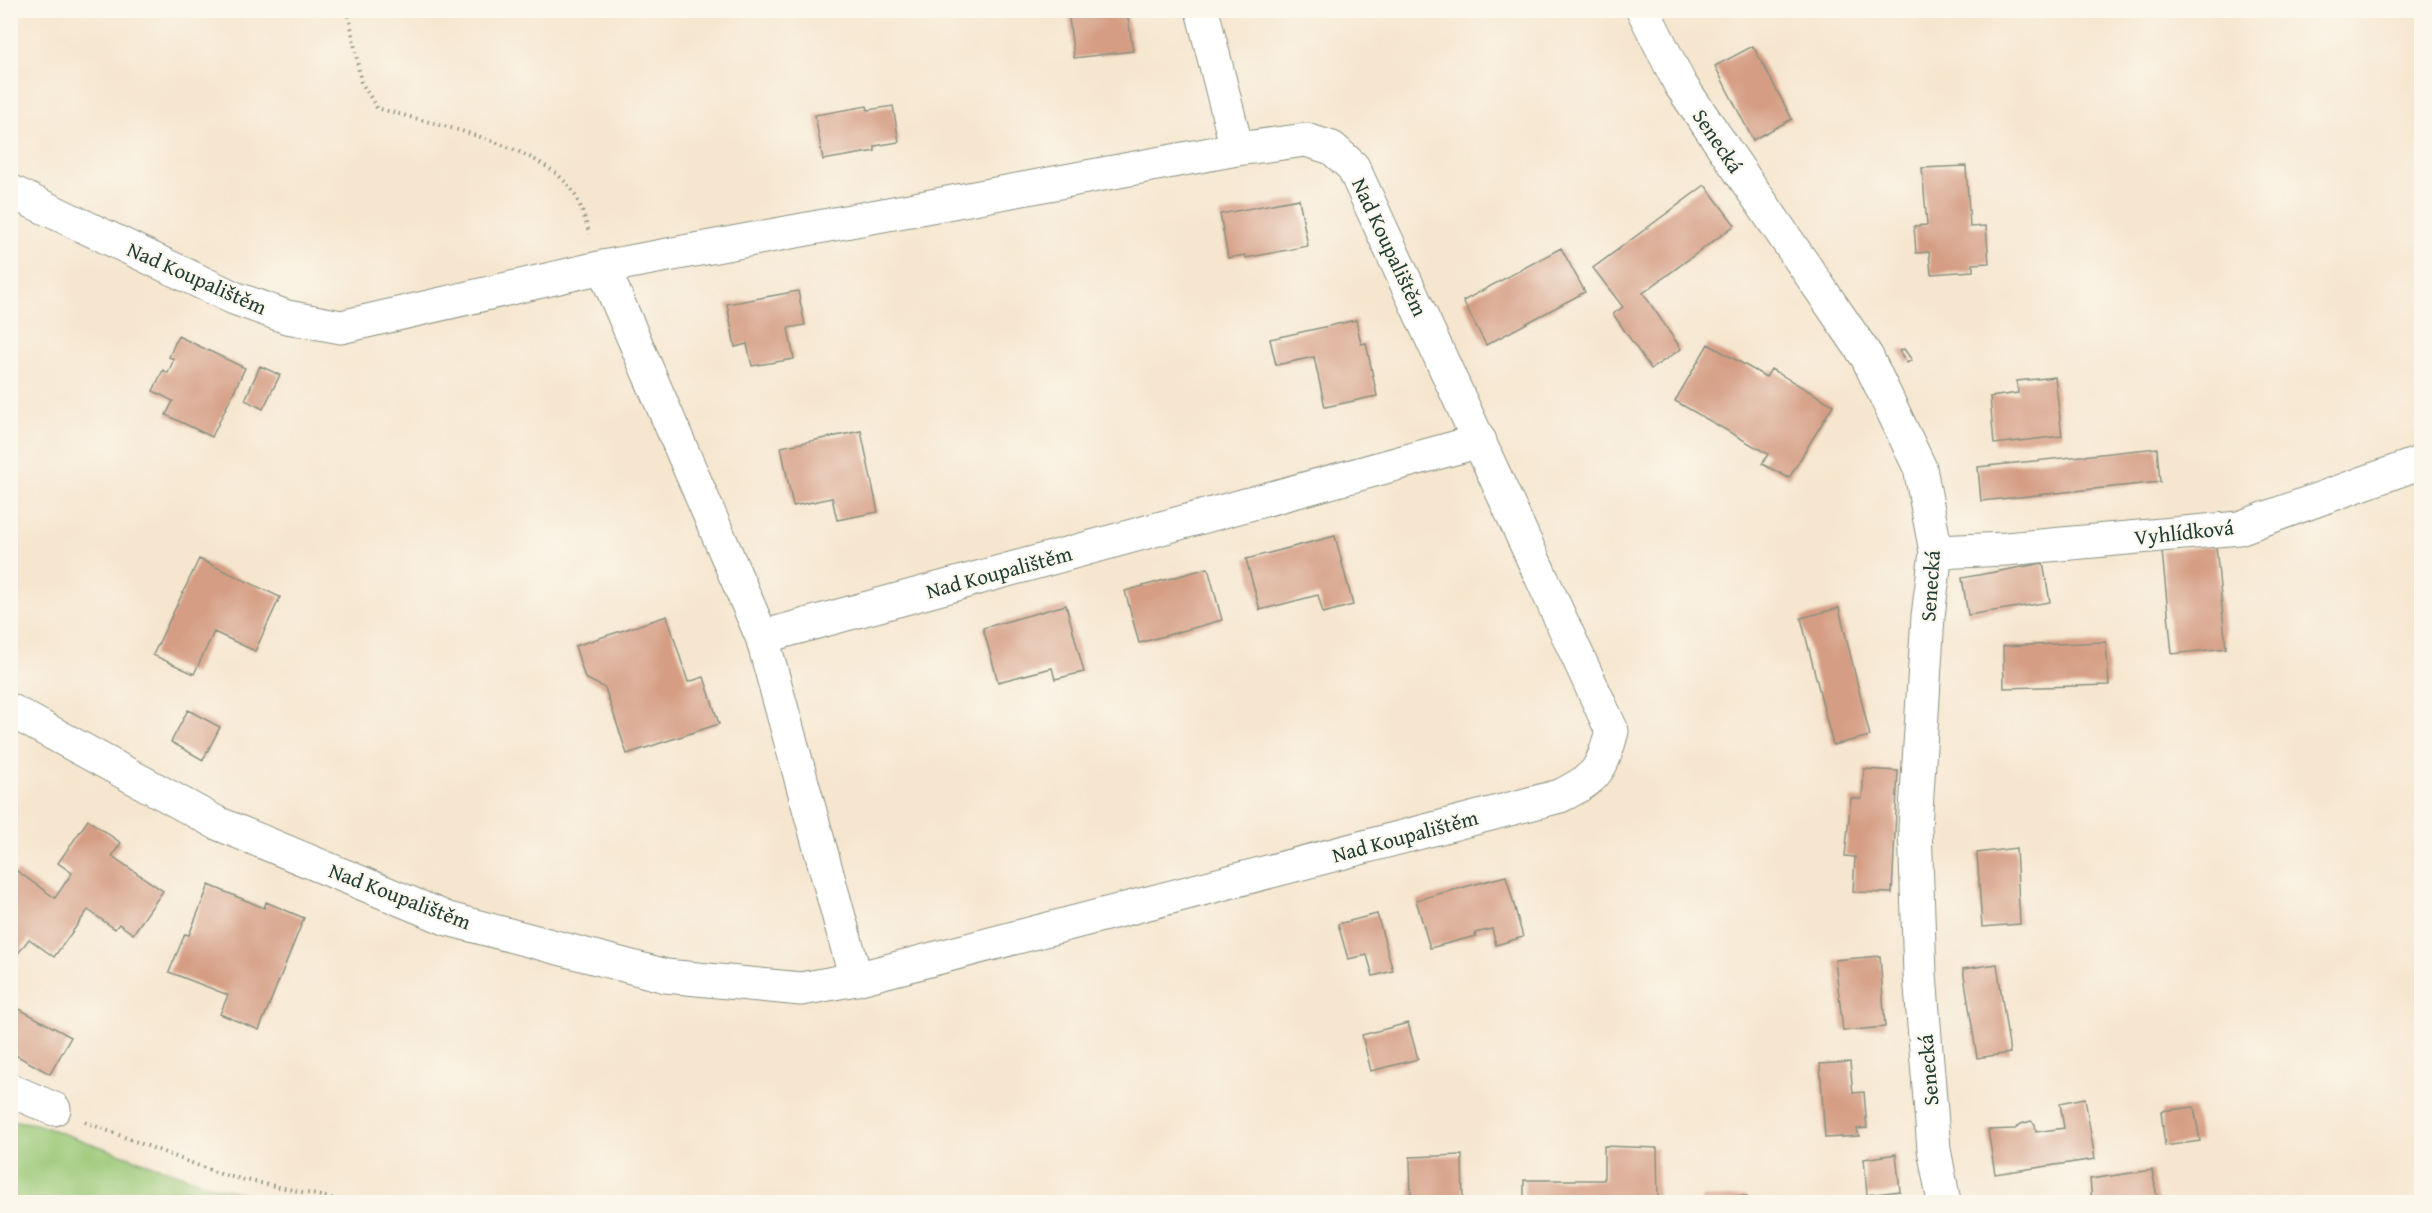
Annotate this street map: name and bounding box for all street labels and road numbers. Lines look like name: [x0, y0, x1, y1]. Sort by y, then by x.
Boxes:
street label: Senecká: [1685, 103, 1751, 179]
street label: Nad Koupalištěm: [1344, 173, 1436, 321]
street label: Nad Koupalištěm: [122, 233, 272, 323]
street label: Vyhlídková: [2133, 511, 2235, 553]
street label: Nad Koupalištěm: [923, 538, 1075, 606]
street label: Senecká: [1912, 549, 1948, 623]
street label: Nad Koupalištěm: [1329, 802, 1481, 870]
street label: Nad Koupalištěm: [325, 855, 475, 937]
street label: Senecká: [1909, 1033, 1947, 1107]

